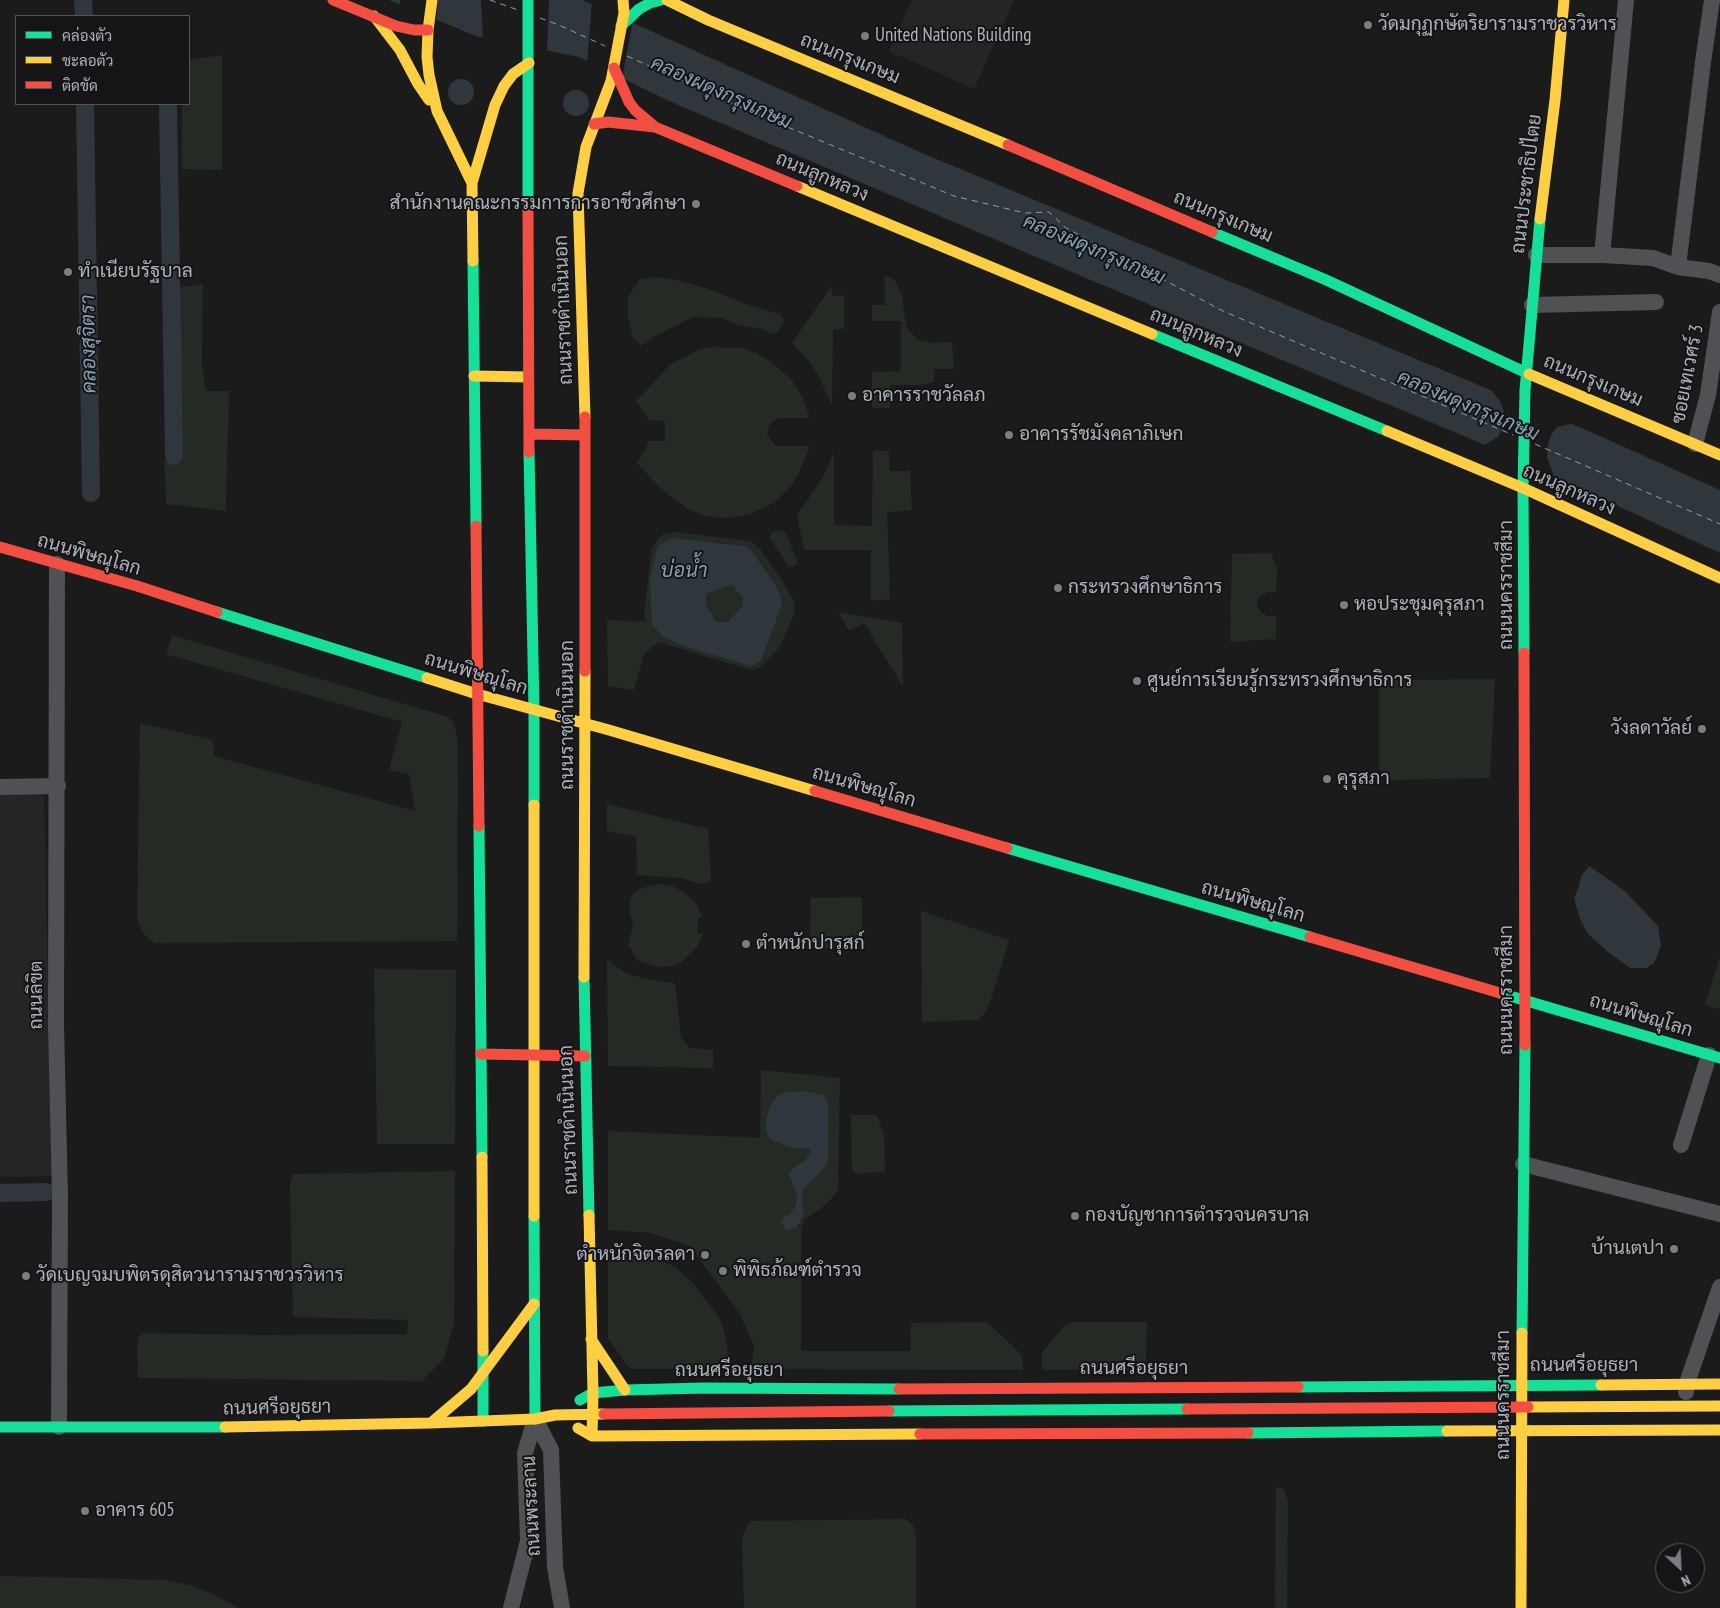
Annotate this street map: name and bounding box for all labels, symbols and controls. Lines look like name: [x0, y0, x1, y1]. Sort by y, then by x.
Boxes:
place label: วัดมกุฏกษัตริยารามราชวรวิหาร: [1378, 14, 1617, 36]
legend: [15, 15, 190, 105]
marker: วัดมกุฏกษัตริยารามราชวรวิหาร: [1362, 19, 1374, 31]
place label: United Nations Building: [875, 25, 1031, 47]
text: คล่องตัว: [62, 26, 112, 45]
street label: ถนนกรุงเกษม: [797, 29, 903, 89]
marker: United Nations Building: [859, 30, 871, 42]
text: ชะลอตัว: [62, 51, 113, 70]
water label: คลองผดุงกรุงเกษม: [647, 51, 795, 135]
text: ติดขัด: [62, 76, 98, 95]
street label: ถนนประชาธิปไตย: [1507, 113, 1547, 255]
street label: ถนนลูกหลวง: [772, 147, 872, 207]
street label: ถนนกรุงเกษม: [1170, 186, 1276, 248]
place label: สำนักงานคณะกรรมการการอาชีวศึกษา: [390, 193, 686, 215]
marker: สำนักงานคณะกรรมการการอาชีวศึกษา: [690, 198, 702, 210]
water label: คลองผดุงกรุงเกษม: [1020, 209, 1168, 291]
street label: ถนนราชดำเนินนอก: [550, 235, 578, 385]
place label: ทำเนียบรัฐบาล: [78, 261, 193, 283]
marker: ทำเนียบรัฐบาล: [62, 266, 74, 278]
water label: คลองสุจิตรา: [76, 294, 102, 394]
street label: ถนนลูกหลวง: [1146, 303, 1246, 363]
street label: ซอยเทเวศร์ 3: [1667, 322, 1709, 426]
street label: ถนนกรุงเกษม: [1540, 350, 1646, 412]
water label: คลองผดุงกรุงเกษม: [1394, 365, 1542, 447]
place label: อาคารราชวัลลภ: [862, 385, 986, 407]
marker: อาคารราชวัลลภ: [846, 390, 858, 402]
place label: อาคารรัชมังคลาภิเษก: [1019, 424, 1183, 446]
marker: อาคารรัชมังคลาภิเษก: [1003, 429, 1015, 441]
street label: ถนนลูกหลวง: [1519, 460, 1619, 520]
street label: ถนนนครราชสีมา: [1496, 520, 1518, 650]
street label: ถนนพิษณุโลก: [35, 529, 143, 581]
water label: บ่อน้ำ: [660, 559, 708, 583]
place label: กระทรวงศึกษาธิการ: [1068, 577, 1222, 599]
marker: กระทรวงศึกษาธิการ: [1052, 582, 1064, 594]
place label: หอประชุมคุรุสภา: [1354, 594, 1485, 616]
marker: หอประชุมคุรุสภา: [1338, 599, 1350, 611]
street label: ถนนราชดำเนินนอก: [557, 640, 579, 790]
street label: ถนนพิษณุโลก: [422, 647, 530, 701]
place label: ศูนย์การเรียนรู้กระทรวงศึกษาธิการ: [1147, 670, 1412, 692]
marker: ศูนย์การเรียนรู้กระทรวงศึกษาธิการ: [1131, 675, 1143, 687]
place label: วังลดาวัลย์: [1611, 718, 1692, 740]
marker: วังลดาวัลย์: [1696, 723, 1708, 735]
street label: ถนนพิษณุโลก: [810, 761, 918, 813]
place label: คุรุสภา: [1337, 768, 1390, 790]
marker: คุรุสภา: [1321, 773, 1333, 785]
street label: ถนนพิษณุโลก: [1199, 876, 1307, 928]
street label: ถนนนครราชสีมา: [1496, 925, 1518, 1055]
place label: ตำหนักปารุสก์: [756, 933, 865, 955]
marker: ตำหนักปารุสก์: [740, 938, 752, 950]
street label: ถนนลิขิต: [26, 960, 48, 1030]
street label: ถนนพิษณุโลก: [1587, 989, 1695, 1043]
street label: ถนนราชดำเนินนอก: [555, 1045, 583, 1195]
place label: กองบัญชาการตำรวจนครบาล: [1085, 1205, 1309, 1227]
marker: กองบัญชาการตำรวจนครบาล: [1069, 1210, 1081, 1222]
place label: บ้านเตปา: [1591, 1238, 1664, 1260]
marker: บ้านเตปา: [1668, 1243, 1680, 1255]
place label: ตำหนักจิตรลดา: [576, 1244, 695, 1266]
marker: ตำหนักจิตรลดา: [699, 1249, 711, 1261]
place label: พิพิธภ้ณฑ์ตำรวจ: [733, 1260, 862, 1282]
place label: วัดเบญจมบพิตรดุสิตวนารามราชวรวิหาร: [36, 1265, 344, 1287]
marker: พิพิธภ้ณฑ์ตำรวจ: [717, 1265, 729, 1277]
marker: วัดเบญจมบพิตรดุสิตวนารามราชวรวิหาร: [20, 1270, 32, 1282]
street label: ถนนนครราชสีมา: [1493, 1330, 1515, 1460]
street label: ถนนศรีอยุธยา: [1530, 1355, 1638, 1377]
street label: ถนนศรีอยุธยา: [1080, 1358, 1188, 1380]
street label: ถนนศรีอยุธยา: [675, 1360, 783, 1382]
street label: ถนนศรีอยุธยา: [223, 1396, 331, 1420]
street label: ถนนพระลาน: [518, 1455, 546, 1557]
place label: อาคาร 605: [95, 1500, 175, 1522]
marker: อาคาร 605: [79, 1505, 91, 1517]
north arrow: [1655, 1543, 1705, 1593]
text: N: [1679, 1571, 1693, 1590]

